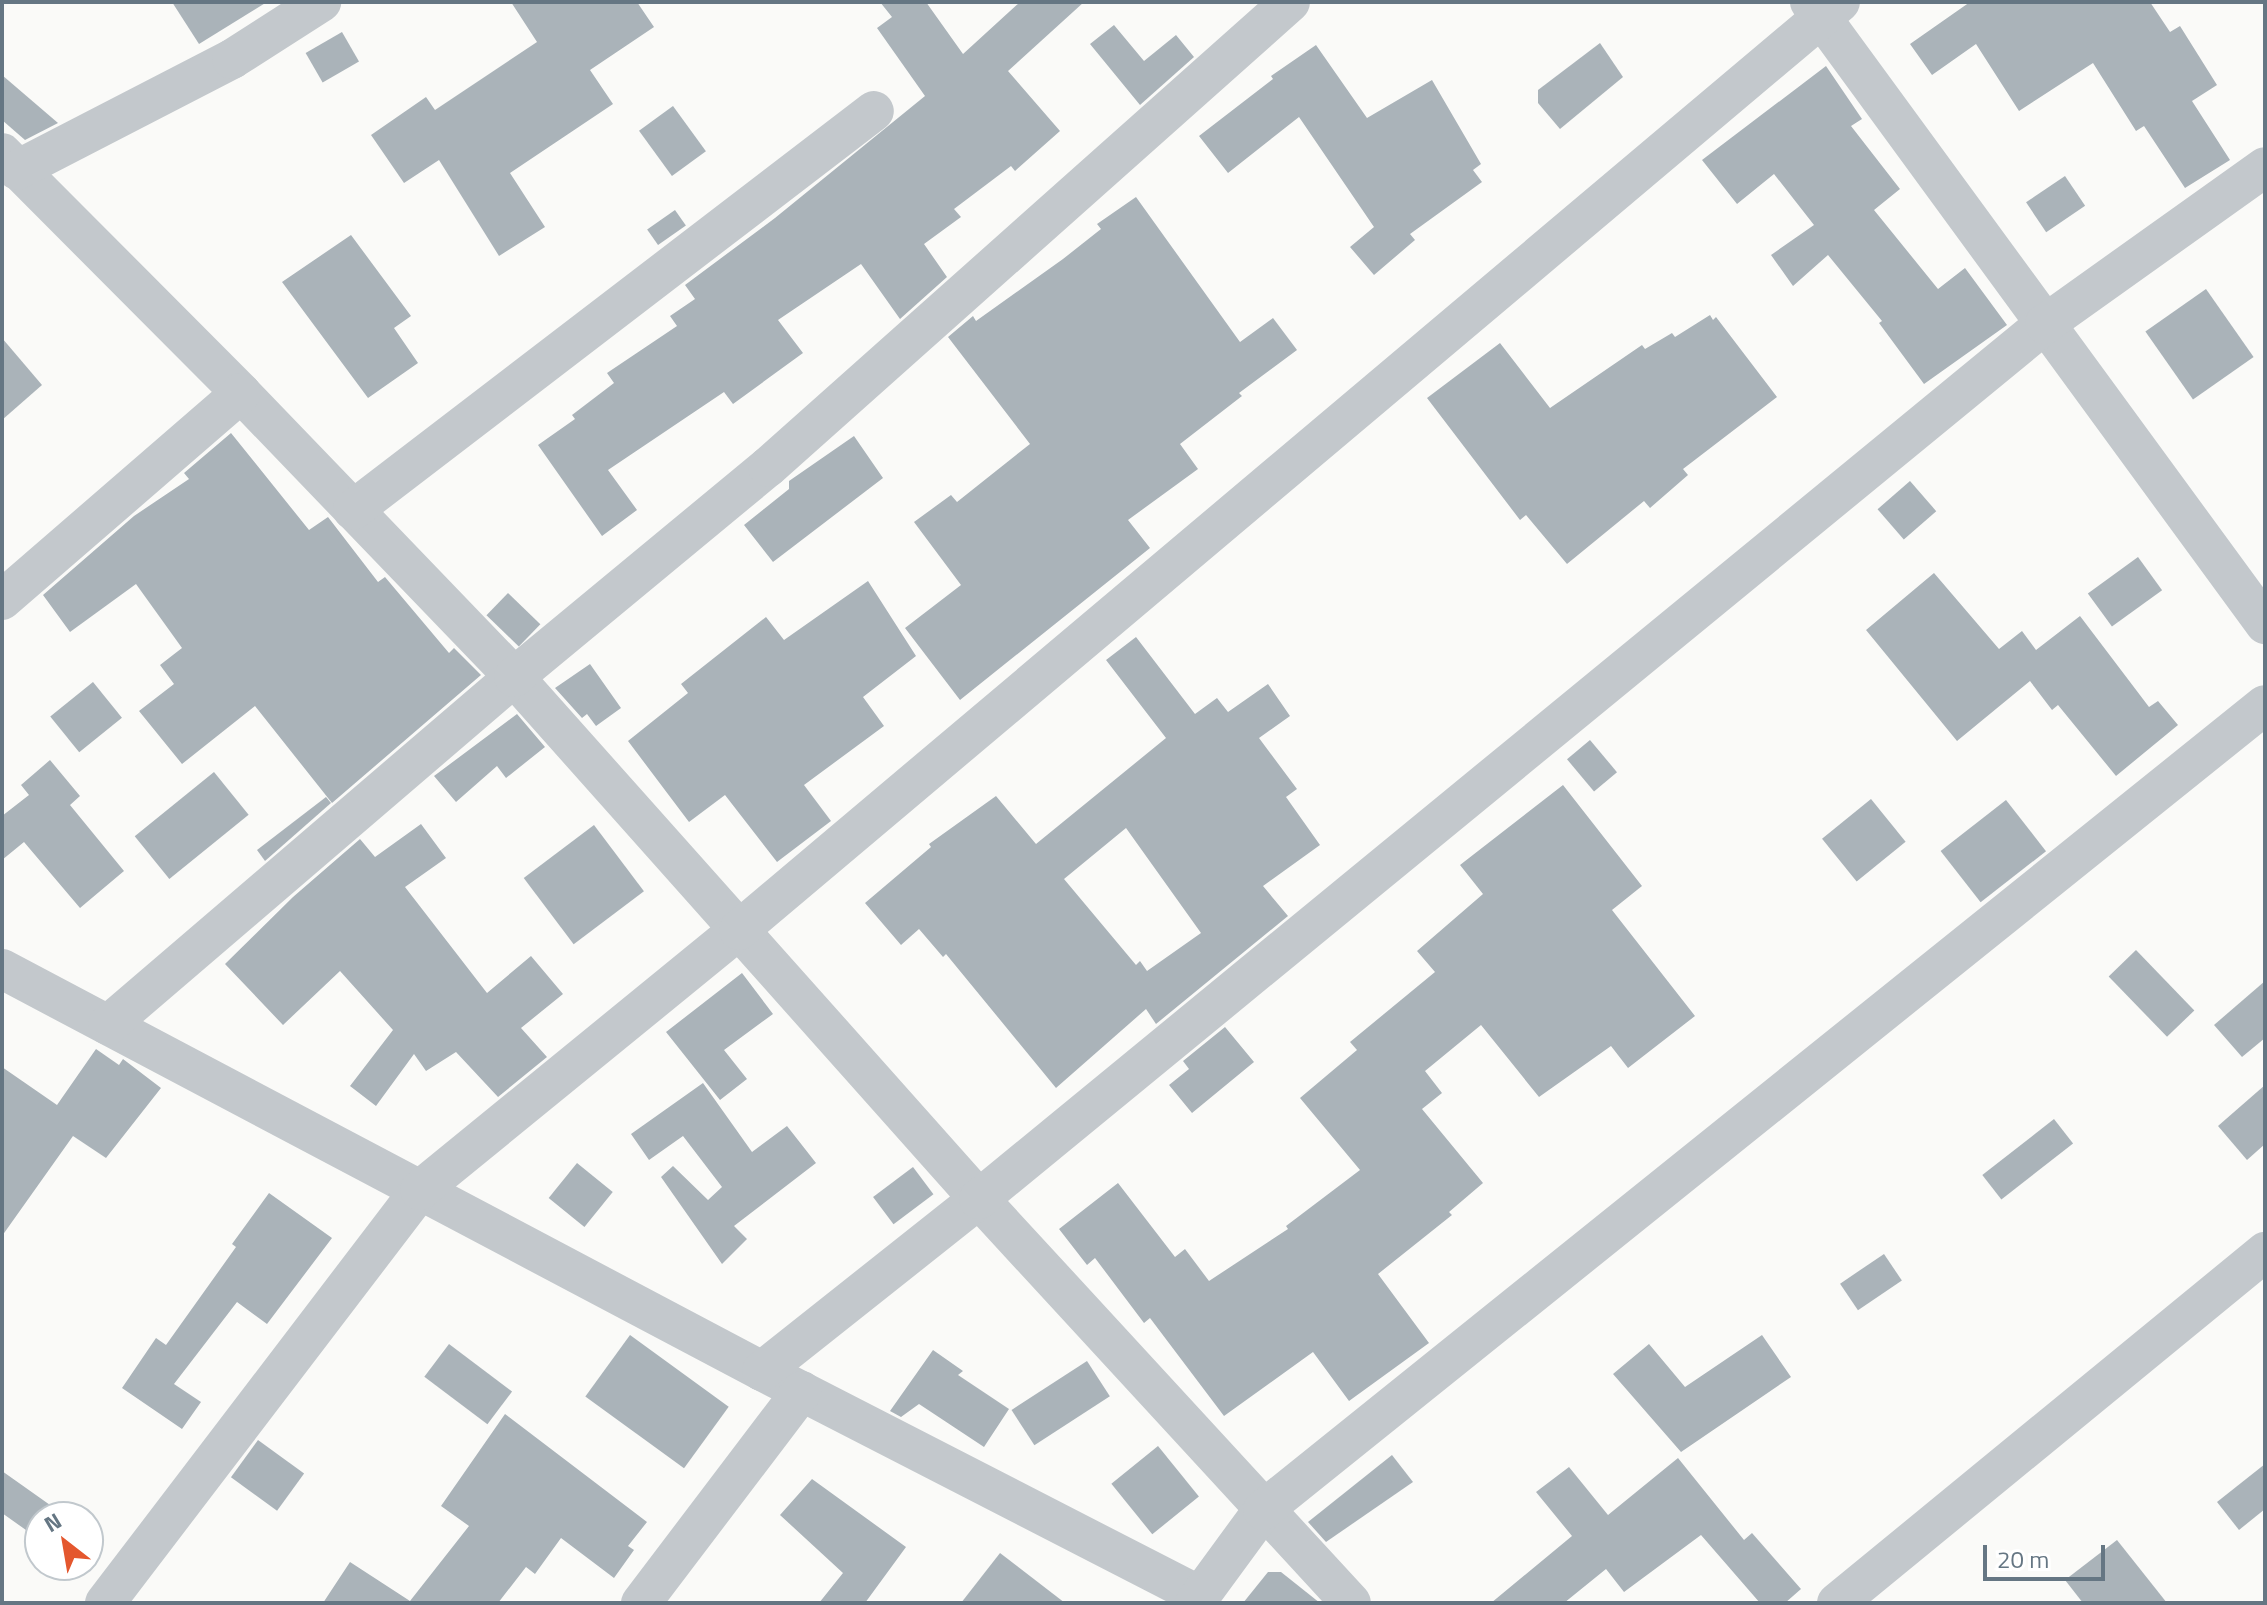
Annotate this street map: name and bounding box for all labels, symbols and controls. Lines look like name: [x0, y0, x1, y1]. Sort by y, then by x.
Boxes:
north arrow: [24, 1501, 104, 1581]
text: N: [37, 1504, 68, 1541]
scale bar: [1987, 1529, 2109, 1579]
text: 20 m: [1997, 1541, 2049, 1577]

